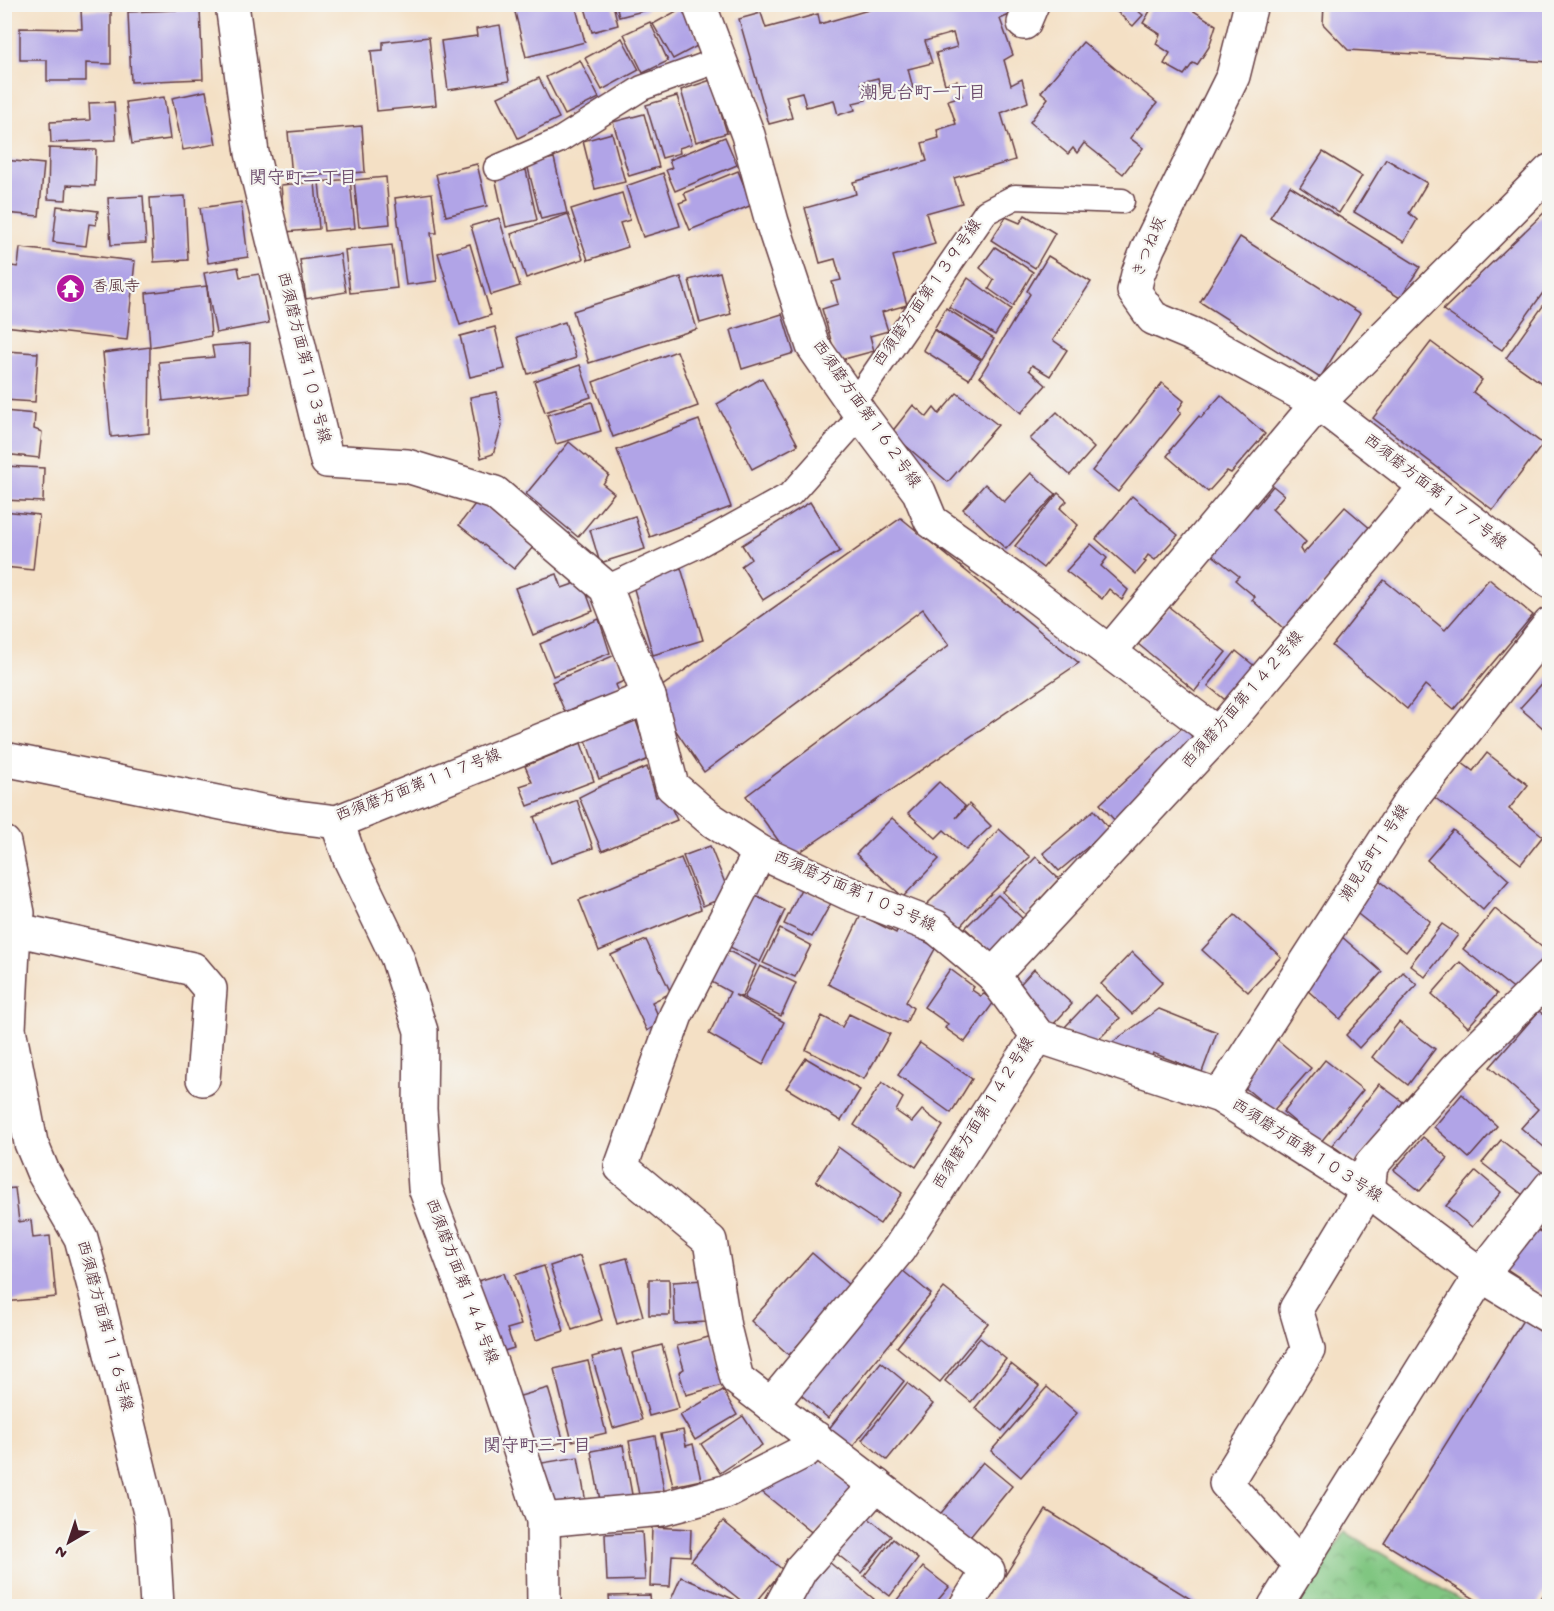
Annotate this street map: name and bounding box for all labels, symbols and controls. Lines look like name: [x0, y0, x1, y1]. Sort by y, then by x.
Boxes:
district label: 潮見台町一丁目: [860, 83, 986, 105]
district label: 関守町二丁目: [249, 168, 357, 190]
street label: きつね坂: [1129, 214, 1172, 281]
street label: 西須磨方面第１３９号線: [869, 215, 987, 372]
street label: 西須磨方面第１０３号線: [271, 270, 334, 446]
temple icon: 香風寺: [55, 272, 87, 304]
place label: 香風寺: [92, 278, 140, 298]
street label: 西須磨方面第１６２号線: [807, 336, 925, 493]
street label: 西須磨方面第１７７号線: [1359, 430, 1510, 555]
street label: 西須磨方面第１４２号線: [1178, 627, 1309, 774]
street label: 西須磨方面第１１７号線: [333, 745, 505, 827]
street label: 潮見台町１号線: [1336, 801, 1414, 906]
street label: 西須磨方面第１０３号線: [770, 847, 939, 937]
street label: 西須磨方面第１４２号線: [929, 1033, 1040, 1194]
street label: 西須磨方面第１０３号線: [1227, 1094, 1386, 1208]
street label: 西須磨方面第１４４号線: [420, 1196, 502, 1368]
street label: 西須磨方面第１１６号線: [71, 1238, 137, 1413]
district label: 関守町三丁目: [483, 1436, 591, 1458]
north arrow: [39, 1512, 99, 1572]
text: N: [51, 1540, 72, 1562]

